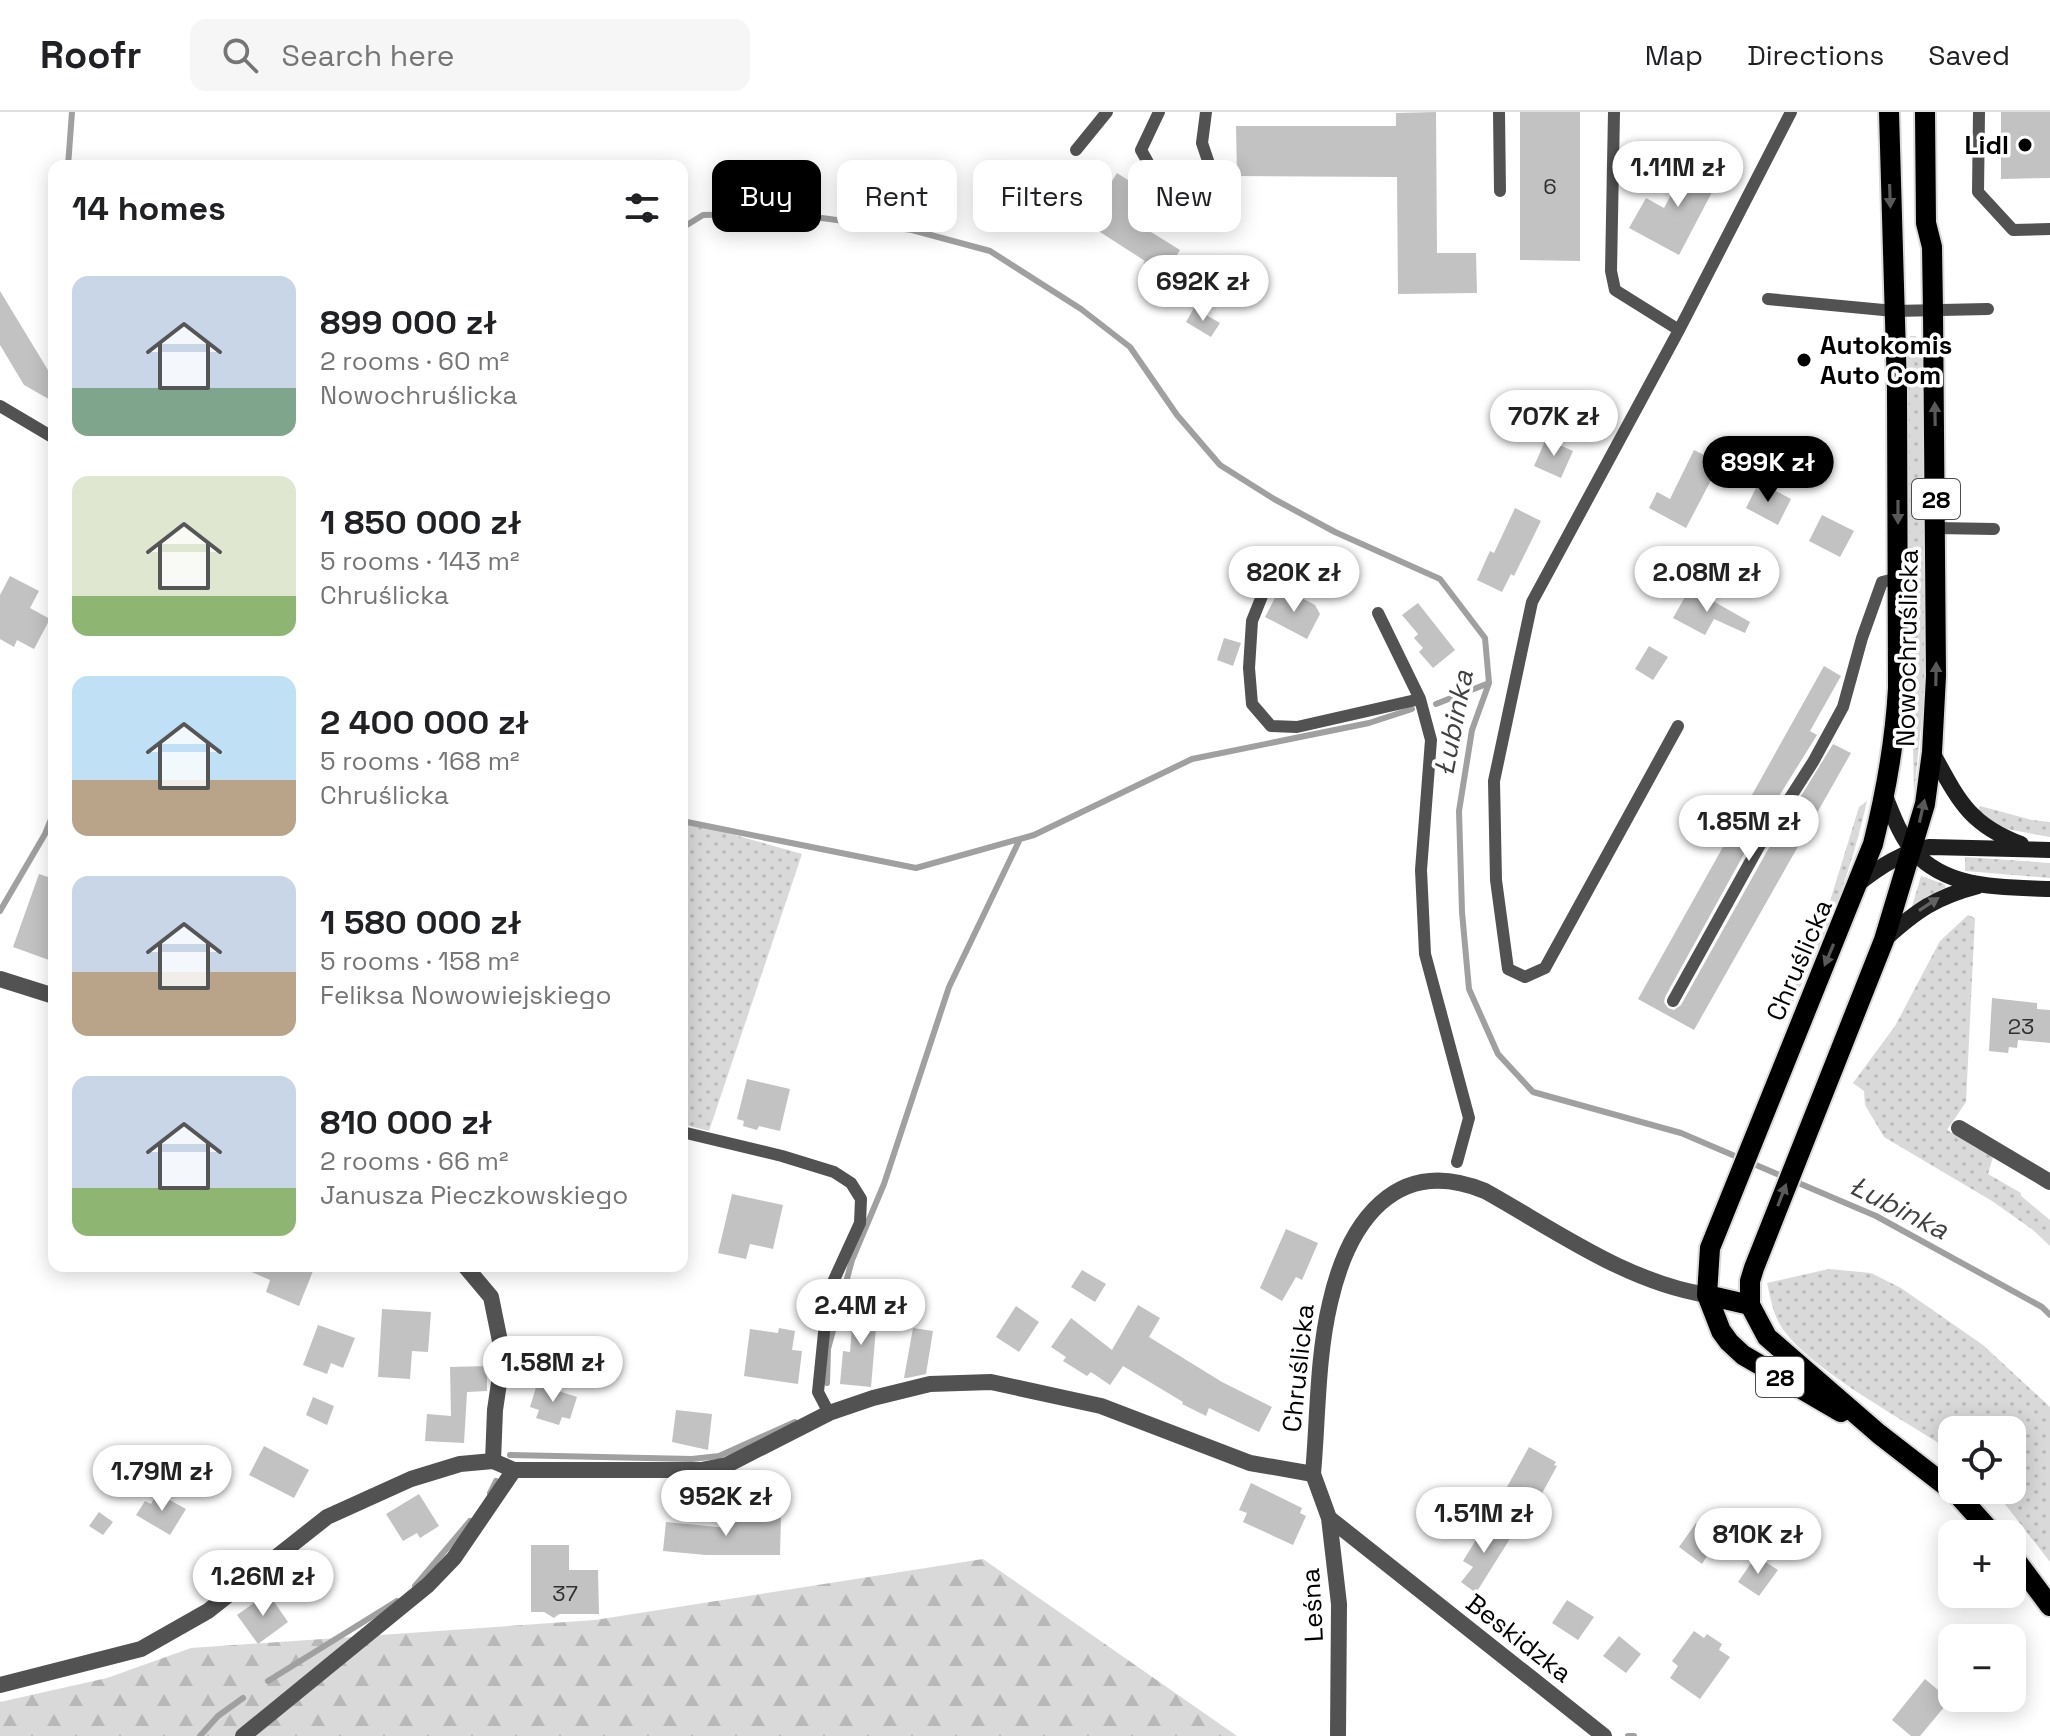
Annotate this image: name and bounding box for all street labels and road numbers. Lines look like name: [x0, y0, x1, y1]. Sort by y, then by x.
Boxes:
road number: 28: [1912, 479, 1960, 519]
street label: Nowochruślicka: [1888, 549, 1926, 747]
street label: Chruślicka: [1758, 894, 1840, 1026]
street label: Chruślicka: [1274, 1302, 1322, 1434]
road number: 28: [1756, 1357, 1804, 1397]
street label: Leśna: [1293, 1567, 1331, 1643]
street label: Beskidzka: [1459, 1586, 1579, 1690]

